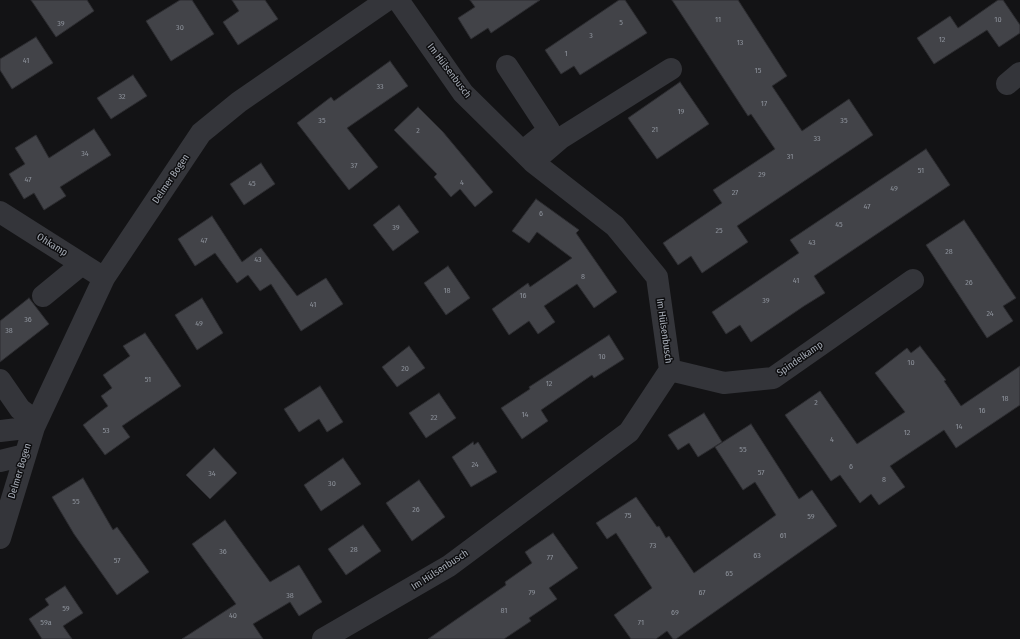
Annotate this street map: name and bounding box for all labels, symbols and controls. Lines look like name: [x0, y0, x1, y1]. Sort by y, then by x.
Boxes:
house number: 11: [715, 15, 721, 25]
house number: 10: [994, 15, 1002, 25]
house number: 5: [619, 18, 623, 28]
house number: 39: [57, 19, 65, 29]
house number: 30: [176, 23, 184, 33]
house number: 3: [589, 31, 593, 41]
house number: 12: [939, 35, 945, 45]
house number: 13: [737, 38, 743, 48]
street label: Im Hülsenbusch: [425, 41, 473, 101]
house number: 1: [564, 49, 568, 59]
house number: 41: [23, 56, 29, 66]
house number: 15: [755, 66, 761, 76]
house number: 33: [376, 82, 384, 92]
house number: 32: [118, 92, 126, 102]
house number: 17: [761, 99, 767, 109]
house number: 19: [677, 107, 685, 117]
house number: 35: [318, 116, 326, 126]
house number: 35: [840, 116, 848, 126]
house number: 21: [652, 125, 658, 135]
house number: 2: [416, 126, 420, 136]
house number: 33: [813, 134, 821, 144]
house number: 34: [81, 149, 89, 159]
street label: Delmer Bogen: [150, 152, 192, 206]
house number: 31: [787, 152, 793, 162]
house number: 37: [351, 161, 357, 171]
house number: 51: [918, 166, 924, 176]
house number: 29: [758, 170, 766, 180]
house number: 47: [25, 175, 31, 185]
house number: 4: [460, 178, 464, 188]
house number: 45: [248, 179, 256, 189]
house number: 49: [890, 184, 898, 194]
house number: 27: [732, 188, 738, 198]
house number: 47: [864, 202, 870, 212]
house number: 6: [539, 209, 543, 219]
house number: 45: [835, 220, 843, 230]
house number: 39: [392, 223, 400, 233]
house number: 25: [715, 226, 723, 236]
street label: Ohkamp: [34, 231, 70, 259]
house number: 47: [201, 236, 207, 246]
house number: 43: [808, 238, 816, 248]
house number: 28: [945, 247, 953, 257]
house number: 43: [254, 255, 262, 265]
house number: 8: [581, 272, 585, 282]
house number: 41: [793, 276, 799, 286]
house number: 26: [965, 278, 973, 288]
house number: 18: [443, 286, 451, 296]
house number: 16: [519, 291, 527, 301]
house number: 39: [762, 296, 770, 306]
street label: Im Hülsenbusch: [654, 298, 674, 364]
house number: 41: [310, 300, 316, 310]
house number: 24: [986, 309, 994, 319]
house number: 36: [24, 315, 32, 325]
house number: 49: [195, 319, 203, 329]
house number: 38: [5, 326, 13, 336]
street label: Spindelkamp: [775, 339, 825, 379]
house number: 10: [598, 352, 606, 362]
house number: 10: [907, 358, 915, 368]
house number: 20: [401, 364, 409, 374]
house number: 51: [145, 375, 151, 385]
house number: 12: [546, 379, 552, 389]
house number: 18: [1001, 394, 1009, 404]
house number: 2: [814, 398, 818, 408]
house number: 16: [978, 406, 986, 416]
house number: 14: [522, 410, 528, 420]
house number: 22: [430, 413, 438, 423]
house number: 14: [956, 422, 962, 432]
house number: 53: [102, 426, 110, 436]
house number: 12: [904, 428, 910, 438]
house number: 4: [830, 435, 834, 445]
street label: Delmer Bogen: [6, 442, 34, 500]
house number: 55: [739, 445, 747, 455]
house number: 24: [471, 460, 479, 470]
house number: 6: [849, 462, 853, 472]
house number: 57: [758, 468, 764, 478]
house number: 34: [208, 469, 216, 479]
house number: 8: [882, 475, 886, 485]
house number: 30: [328, 479, 336, 489]
house number: 55: [72, 497, 80, 507]
house number: 26: [412, 505, 420, 515]
house number: 75: [625, 511, 631, 521]
house number: 59: [807, 512, 815, 522]
house number: 61: [780, 531, 786, 541]
house number: 73: [650, 541, 656, 551]
house number: 28: [350, 545, 358, 555]
house number: 36: [219, 547, 227, 557]
street label: Im Hülsenbusch: [409, 547, 471, 593]
house number: 63: [753, 551, 761, 561]
house number: 77: [547, 553, 553, 563]
house number: 57: [114, 556, 120, 566]
house number: 65: [725, 569, 733, 579]
house number: 79: [528, 588, 536, 598]
house number: 67: [698, 588, 706, 598]
house number: 38: [286, 591, 294, 601]
house number: 59: [62, 604, 70, 614]
house number: 81: [501, 606, 507, 616]
house number: 69: [671, 608, 679, 618]
house number: 40: [229, 611, 237, 621]
house number: 59a: [40, 618, 52, 628]
house number: 71: [638, 618, 644, 628]

